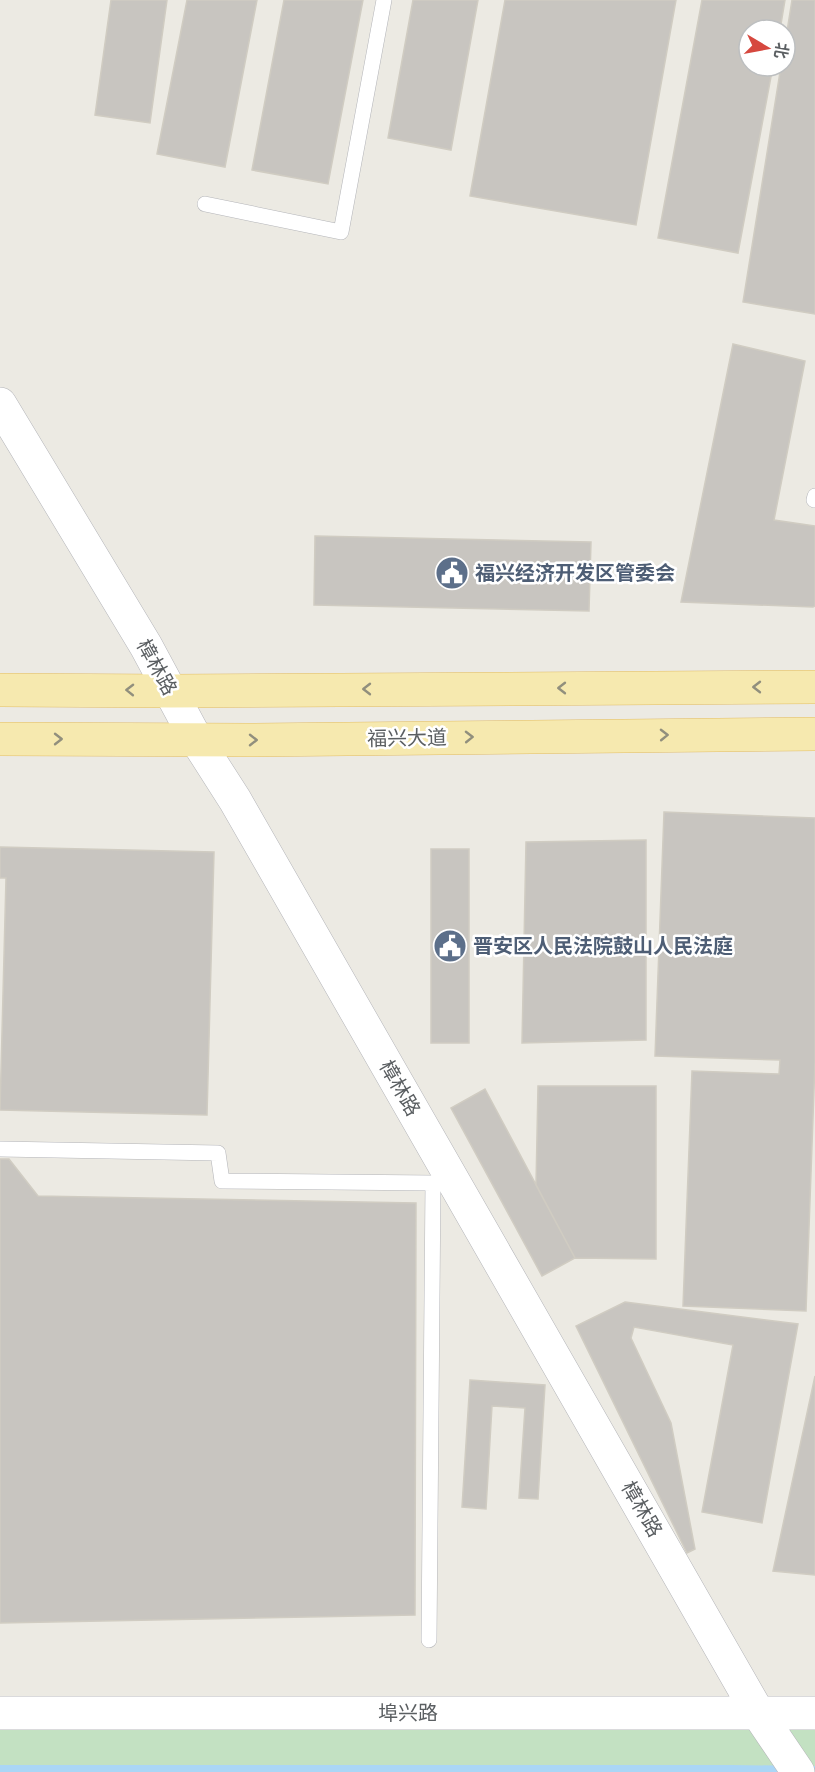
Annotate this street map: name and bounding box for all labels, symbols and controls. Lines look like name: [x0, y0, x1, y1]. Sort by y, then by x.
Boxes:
north arrow: [737, 18, 797, 78]
text: 北: [771, 41, 792, 60]
public building icon: 福兴经济开发区管委会: [434, 555, 470, 591]
place label: 福兴经济开发区管委会: [475, 561, 675, 585]
street label: 樟林路: [132, 635, 182, 699]
one-way arrow: [752, 681, 761, 693]
one-way arrow: [557, 682, 566, 694]
one-way arrow: [362, 683, 371, 695]
one-way arrow: [125, 684, 134, 696]
street label: 福兴大道: [367, 725, 447, 751]
one-way arrow: [660, 729, 669, 741]
one-way arrow: [465, 731, 474, 744]
one-way arrow: [54, 733, 63, 745]
one-way arrow: [249, 734, 258, 746]
public building icon: 晋安区人民法院鼓山人民法庭: [432, 928, 468, 964]
place label: 晋安区人民法院鼓山人民法庭: [473, 934, 733, 958]
street label: 樟林路: [375, 1056, 425, 1120]
street label: 樟林路: [617, 1477, 667, 1541]
street label: 埠兴路: [378, 1701, 438, 1725]

